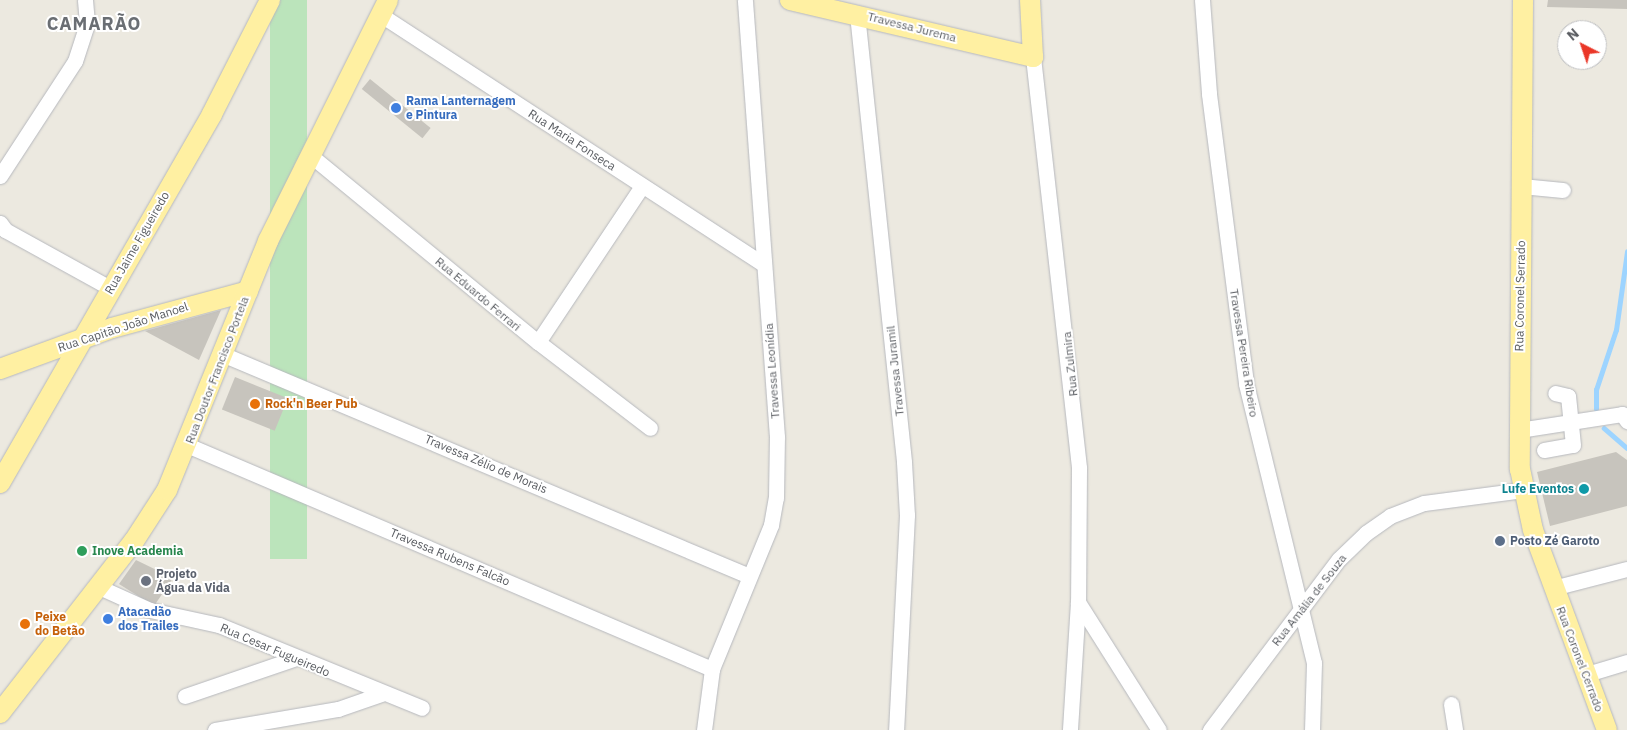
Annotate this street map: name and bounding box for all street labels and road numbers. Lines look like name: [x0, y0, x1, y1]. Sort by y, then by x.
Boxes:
street label: Travessa Jurema: [866, 9, 958, 45]
street label: Rua Maria Fonseca: [526, 106, 618, 174]
street label: Rua Jaime Figueiredo: [102, 189, 172, 297]
street label: Rua Coronel Serrado: [1512, 240, 1528, 352]
street label: Rua Eduardo Ferrari: [432, 254, 524, 334]
street label: Travessa Pereira Ribeiro: [1227, 288, 1261, 418]
street label: Rua Doutor Francisco Portela: [182, 294, 252, 446]
street label: Rua Capitão João Manoel: [56, 299, 190, 355]
street label: Travessa Leonídia: [761, 323, 783, 419]
street label: Travessa Juramil: [883, 325, 907, 417]
street label: Rua Zulmira: [1059, 331, 1081, 397]
street label: Travessa Zélio de Morais: [422, 432, 550, 496]
street label: Travessa Rubens Falcão: [388, 525, 512, 589]
street label: Rua Amália de Souza: [1269, 551, 1349, 649]
street label: Rua Coronel Cerrado: [1553, 604, 1607, 714]
street label: Rua Cesar Fugueiredo: [218, 620, 332, 680]

